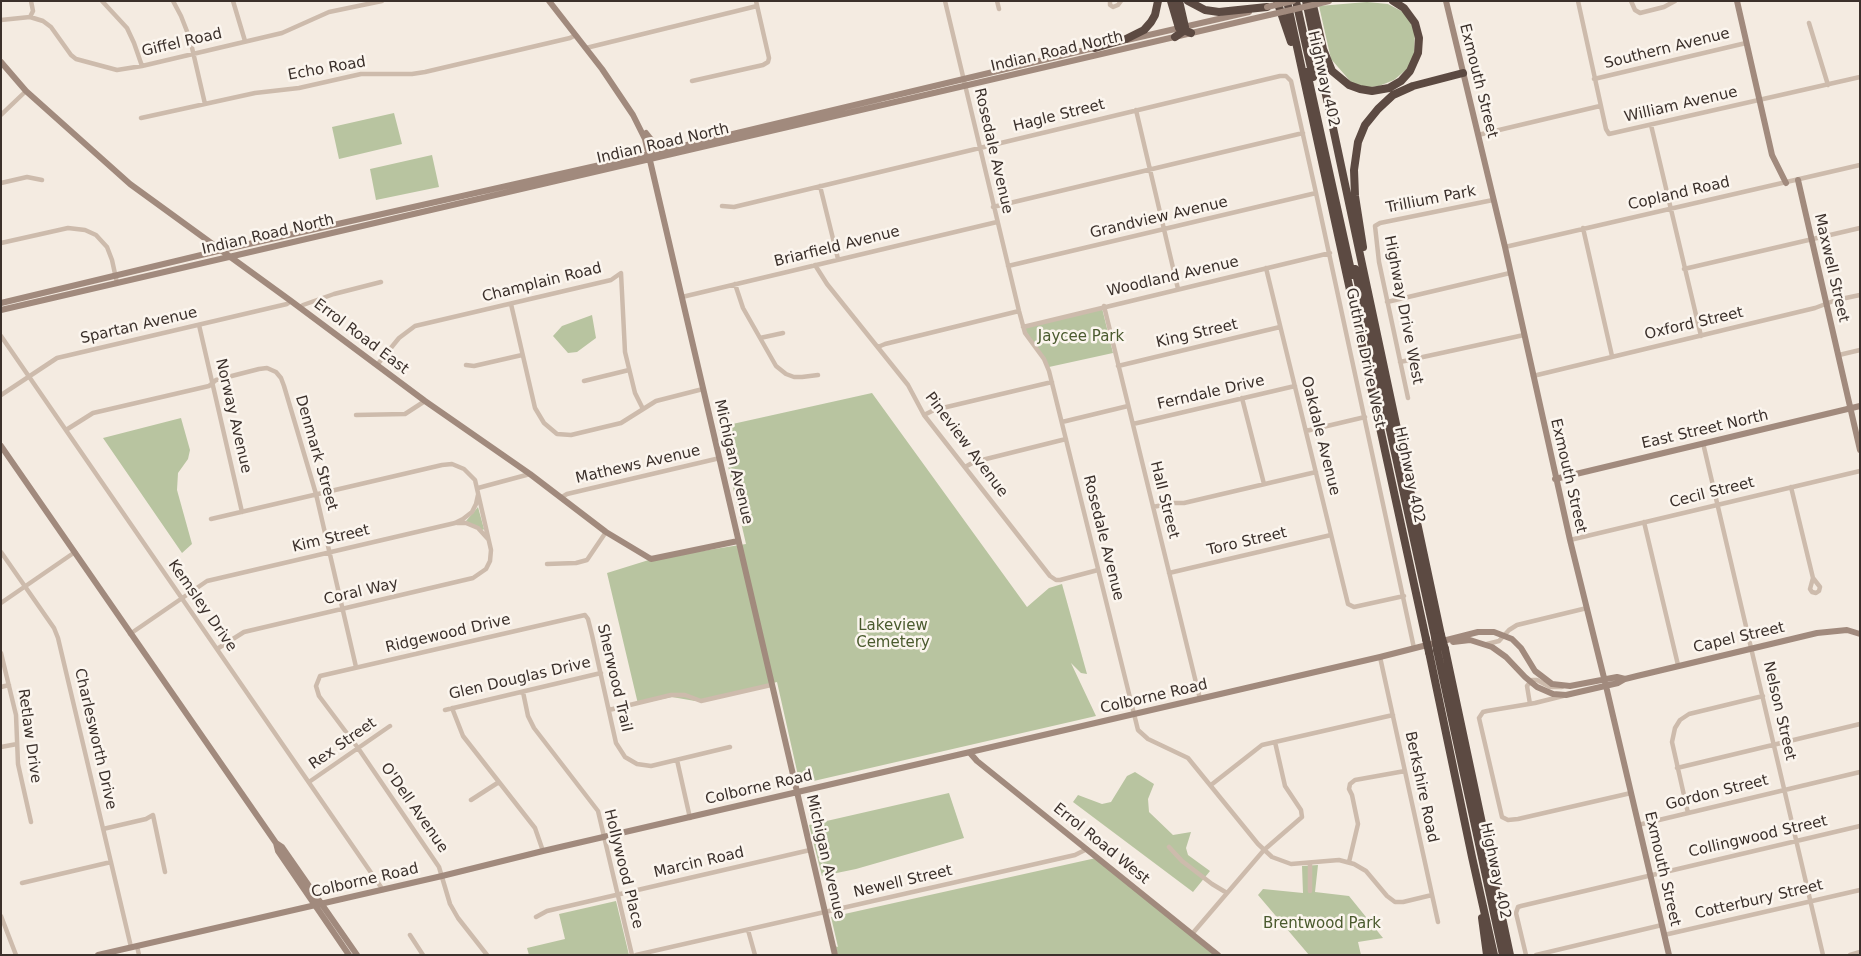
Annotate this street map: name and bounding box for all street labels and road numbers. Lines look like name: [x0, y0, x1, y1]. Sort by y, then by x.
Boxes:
street label: Exmouth Street: [1455, 22, 1501, 140]
street label: Giffel Road: [140, 25, 224, 61]
street label: Southern Avenue: [1602, 25, 1732, 73]
street label: Indian Road North: [989, 28, 1125, 76]
street label: Highway 402: [1303, 29, 1343, 129]
street label: Echo Road: [287, 53, 367, 85]
street label: William Avenue: [1623, 83, 1739, 127]
street label: Rosedale Avenue: [970, 86, 1016, 216]
street label: Hagle Street: [1011, 96, 1107, 136]
street label: Indian Road North: [595, 120, 731, 168]
street label: Copland Road: [1626, 174, 1732, 214]
street label: Trillium Park: [1385, 182, 1477, 218]
street label: Grandview Avenue: [1088, 193, 1230, 243]
street label: Indian Road North: [200, 211, 336, 259]
street label: Maxwell Street: [1810, 212, 1852, 324]
street label: Briarfield Avenue: [772, 223, 902, 271]
street label: Highway Drive West: [1380, 234, 1426, 386]
street label: Woodland Avenue: [1105, 253, 1241, 301]
street label: Champlain Road: [480, 259, 604, 307]
street label: Guthrie Drive West: [1341, 286, 1389, 430]
street label: Errol Road East: [310, 295, 412, 379]
street label: Spartan Avenue: [79, 304, 199, 348]
street label: Oxford Street: [1643, 304, 1745, 344]
street label: King Street: [1154, 316, 1240, 352]
street label: Norway Avenue: [211, 357, 255, 475]
street label: Ferndale Drive: [1156, 372, 1266, 414]
street label: Oakdale Avenue: [1296, 374, 1344, 498]
street label: Pineview Avenue: [921, 389, 1011, 501]
street label: Denmark Street: [291, 393, 341, 513]
street label: Michigan Avenue: [710, 398, 756, 526]
street label: East Street North: [1640, 407, 1770, 453]
street label: Exmouth Street: [1546, 417, 1590, 535]
street label: Highway 402: [1390, 425, 1428, 525]
street label: Mathews Avenue: [574, 442, 702, 488]
street label: Hall Street: [1146, 459, 1182, 541]
street label: Rosedale Avenue: [1079, 473, 1127, 603]
street label: Cecil Street: [1668, 474, 1756, 512]
street label: Kim Street: [291, 521, 371, 557]
street label: Toro Street: [1205, 524, 1289, 560]
street label: Kemsley Drive: [164, 557, 240, 655]
street label: Coral Way: [322, 575, 400, 609]
street label: Ridgewood Drive: [384, 611, 512, 657]
street label: Capel Street: [1692, 619, 1786, 657]
street label: Sherwood Trail: [593, 622, 635, 734]
street label: Glen Douglas Drive: [447, 654, 593, 704]
street label: Nelson Street: [1759, 660, 1799, 762]
street label: Charlesworth Drive: [70, 667, 120, 811]
street label: Colborne Road: [1099, 676, 1209, 718]
street label: Retlaw Drive: [13, 688, 45, 784]
street label: Rex Street: [306, 714, 380, 774]
street label: Berkshire Road: [1400, 730, 1442, 844]
street label: O'Dell Avenue: [376, 760, 452, 856]
street label: Colborne Road: [704, 767, 814, 809]
street label: Gordon Street: [1664, 772, 1770, 814]
street label: Michigan Avenue: [802, 793, 848, 921]
street label: Errol Road West: [1049, 800, 1153, 888]
street label: Hollywood Place: [599, 807, 647, 931]
street label: Exmouth Street: [1640, 810, 1684, 928]
street label: Collingwood Street: [1687, 812, 1829, 862]
street label: Highway 402: [1476, 821, 1514, 921]
street label: Marcin Road: [652, 844, 746, 882]
street label: Colborne Road: [310, 860, 420, 902]
street label: Newell Street: [852, 862, 954, 902]
street label: Cotterbury Street: [1693, 876, 1825, 924]

